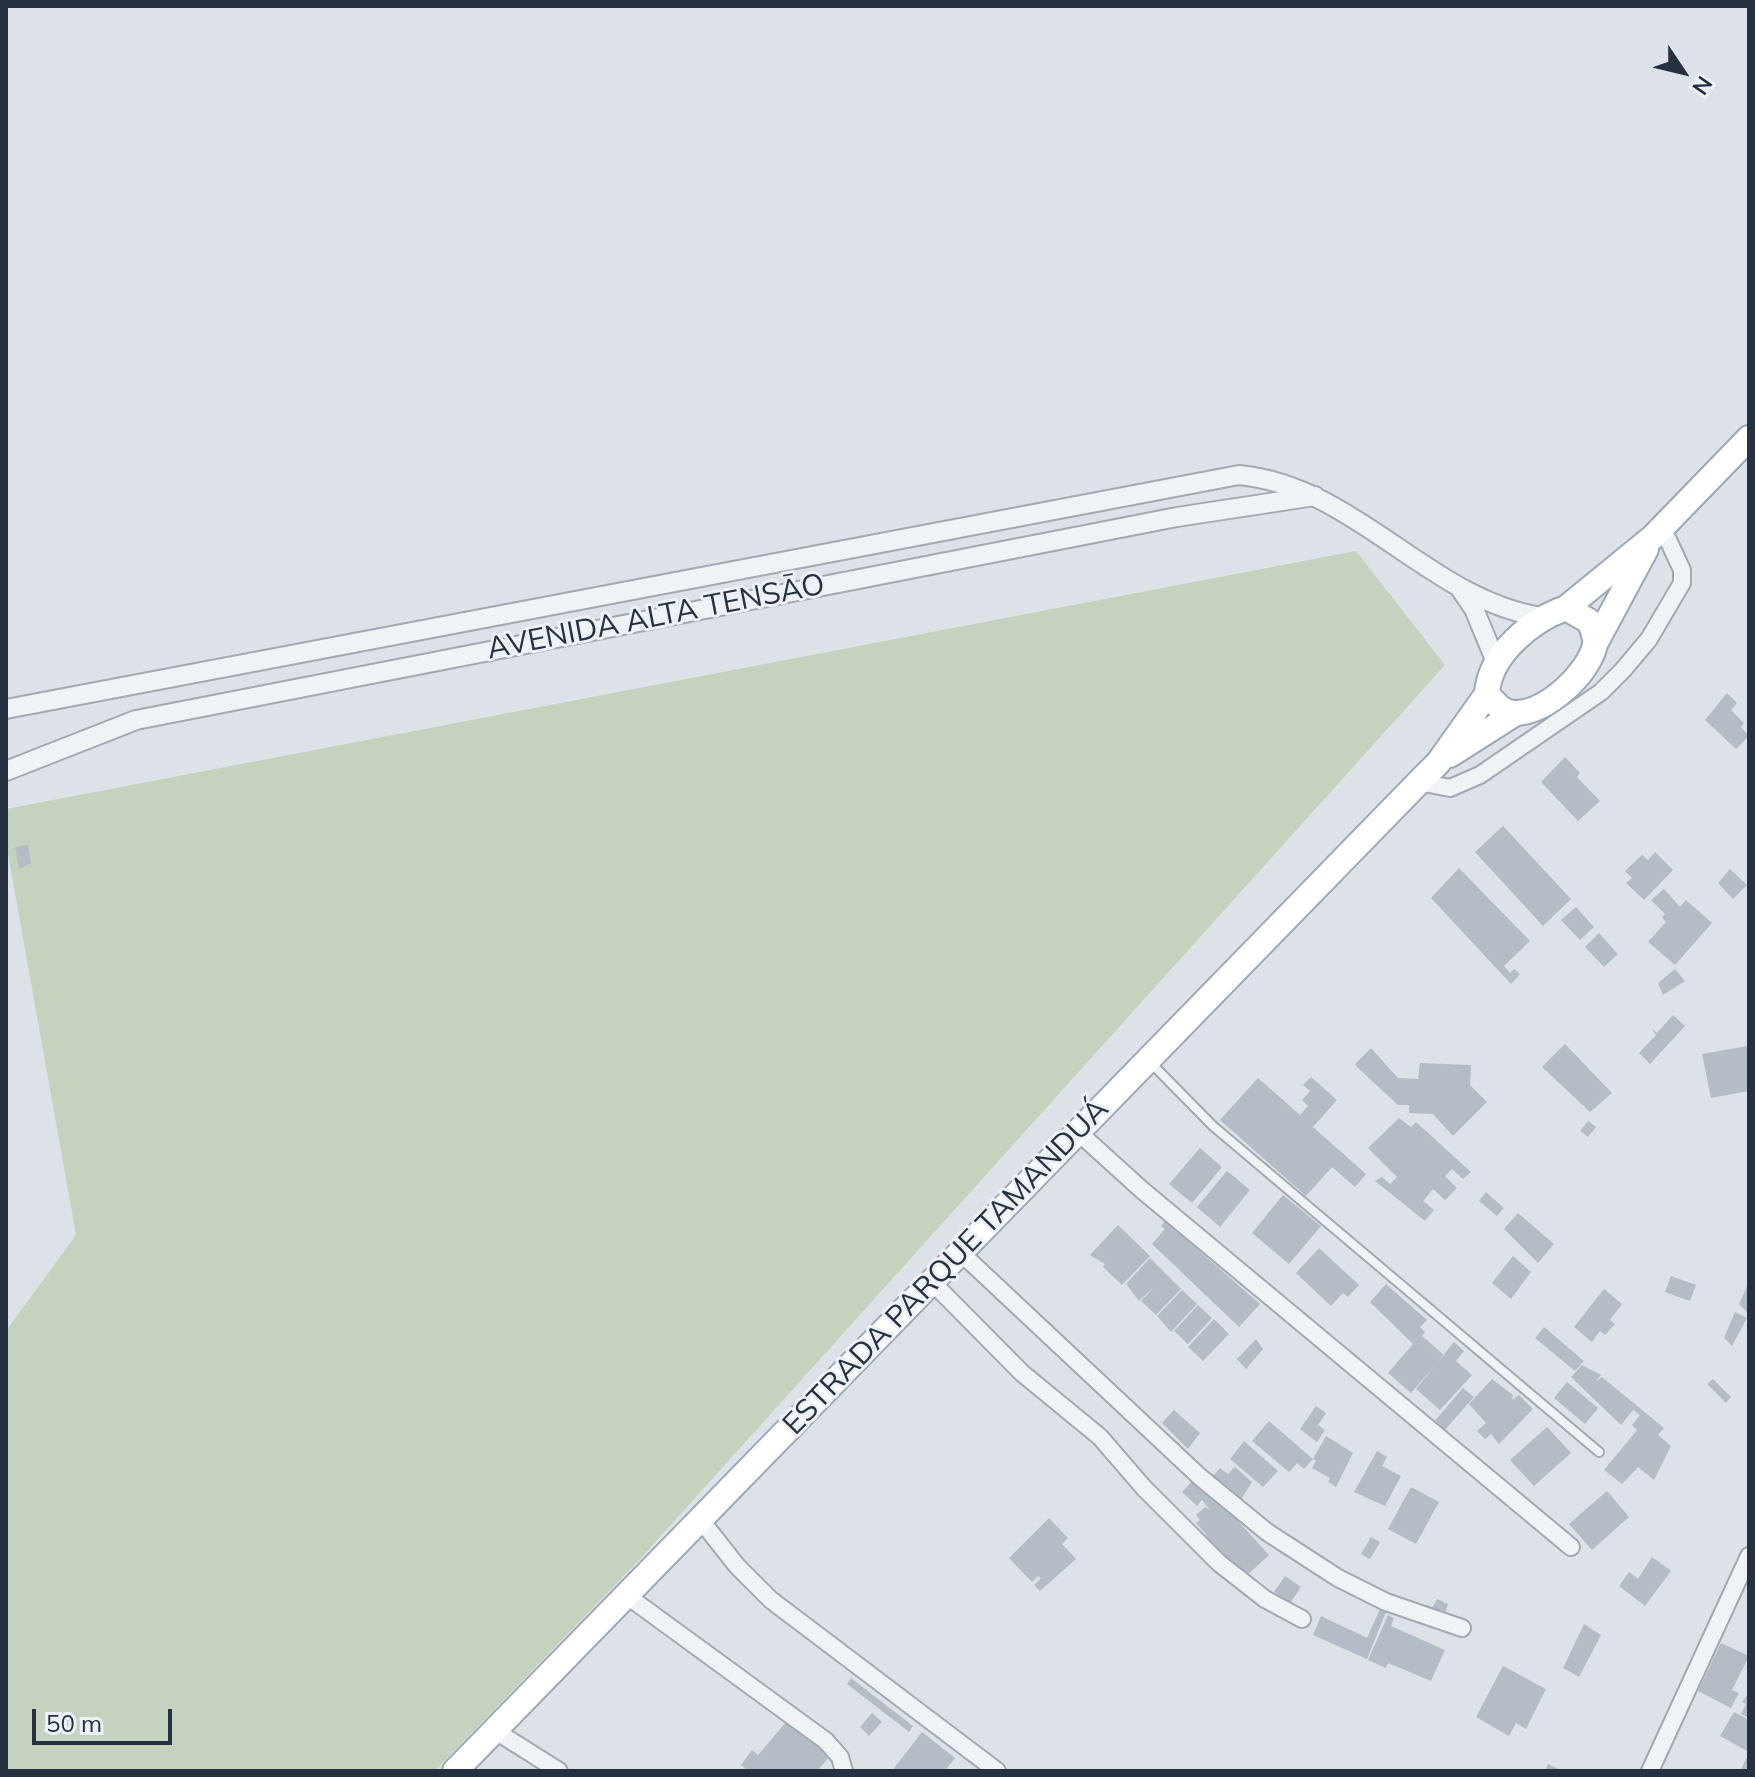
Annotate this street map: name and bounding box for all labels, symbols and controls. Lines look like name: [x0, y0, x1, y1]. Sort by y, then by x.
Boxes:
north arrow: [1643, 32, 1723, 112]
text: N: [1686, 71, 1719, 101]
street label: AVENIDA ALTA TENSĀO: [484, 567, 828, 667]
street label: ESTRADA PARQUE TAMANDUÁ: [776, 1092, 1116, 1442]
scale bar: [36, 1693, 176, 1743]
text: 50 m: [46, 1708, 102, 1738]

